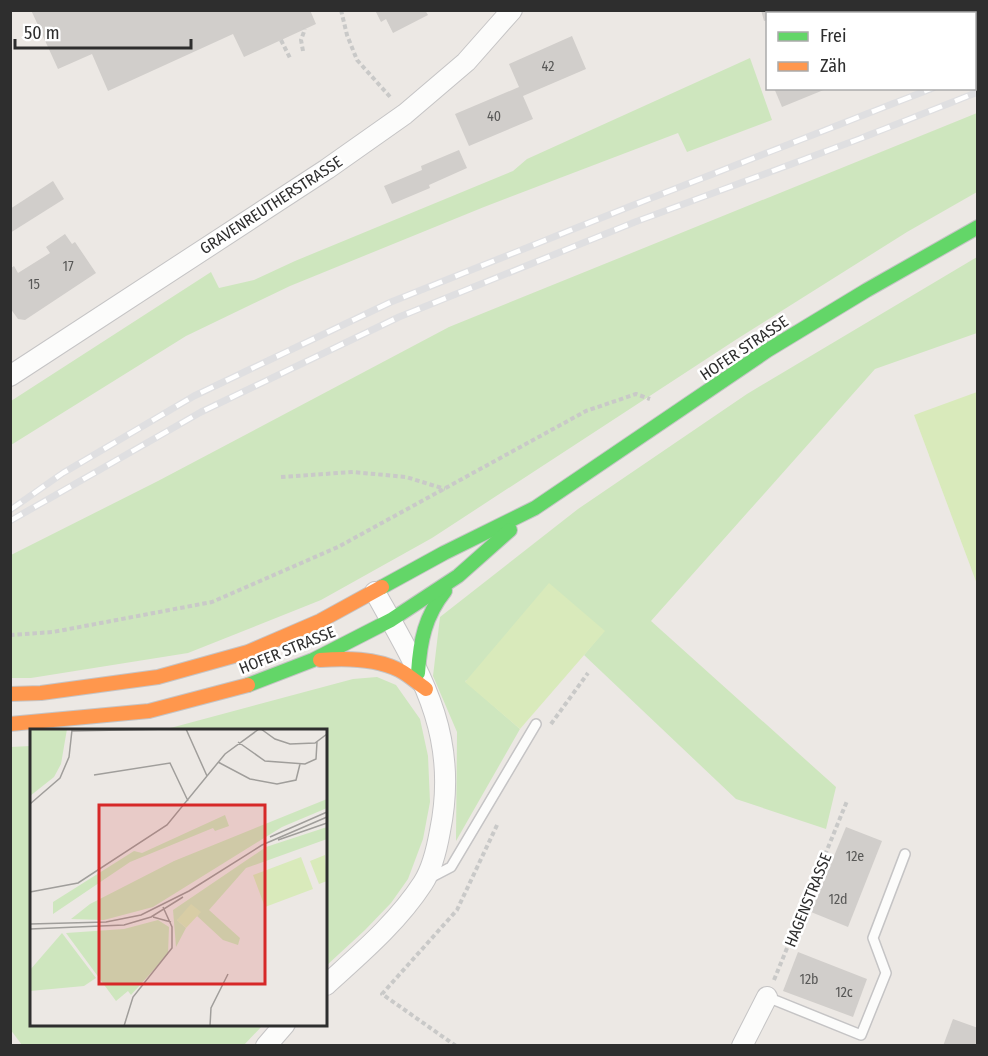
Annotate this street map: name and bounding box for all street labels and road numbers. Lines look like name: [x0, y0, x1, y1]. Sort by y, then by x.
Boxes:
street label: GRAVENREUTHERSTRASSE: [196, 152, 346, 258]
street label: HOFER STRASSE: [696, 312, 792, 384]
street label: HOFER STRASSE: [236, 622, 338, 678]
street label: HAGENSTRASSE: [781, 850, 835, 950]

